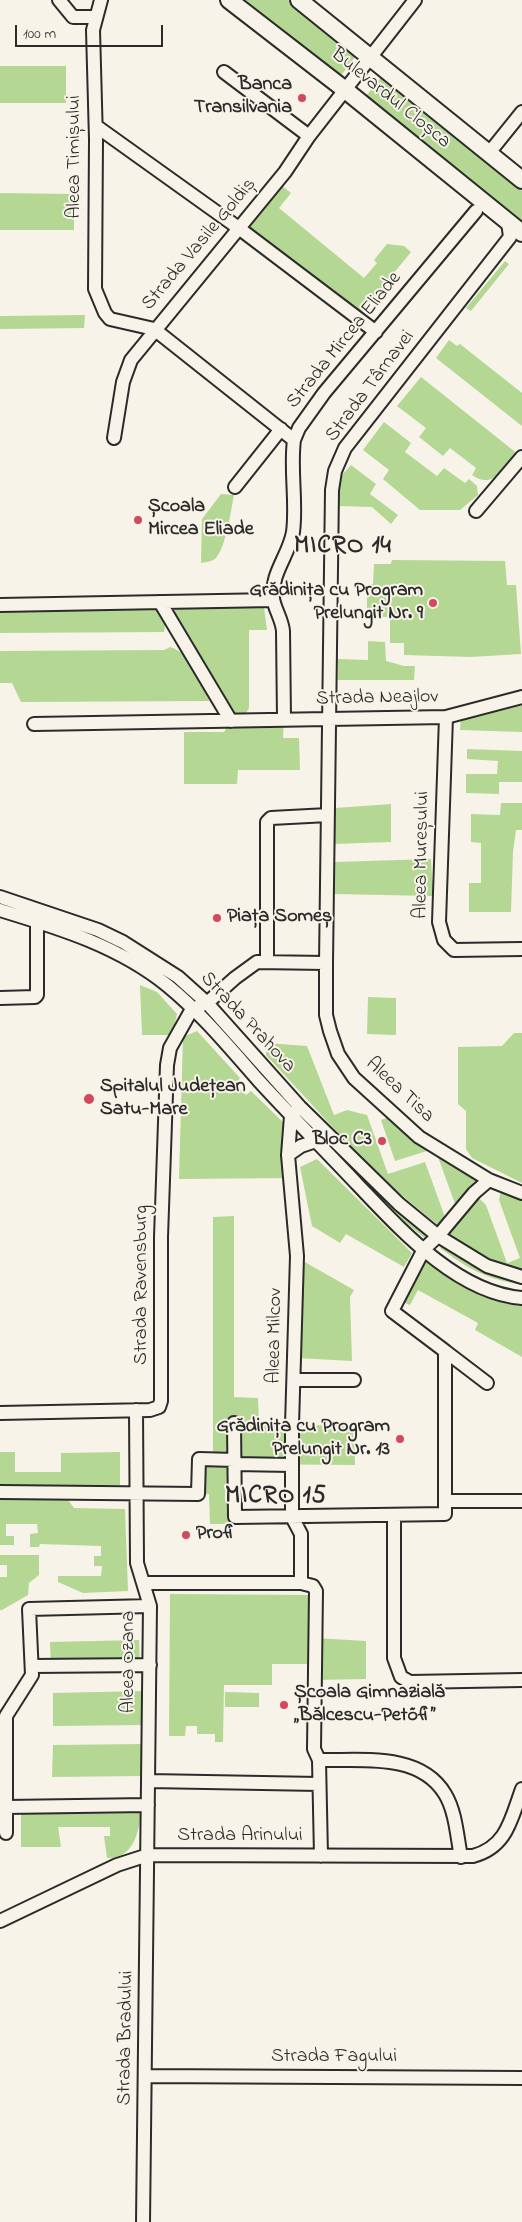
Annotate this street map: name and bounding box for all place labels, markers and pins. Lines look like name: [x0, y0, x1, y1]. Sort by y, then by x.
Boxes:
place label: Banca Transilvania: [194, 74, 292, 121]
marker: Banca Transilvania: [296, 92, 308, 104]
place label: Școala Mircea Eliade: [148, 496, 254, 543]
marker: Școala Mircea Eliade: [132, 514, 144, 526]
place label: Grădinița cu Program Prelungit Nr. 9: [250, 580, 423, 627]
marker: Grădinița cu Program Prelungit Nr. 9: [427, 597, 439, 609]
place label: Piața Someș: [227, 906, 332, 930]
marker: Piața Someș: [211, 912, 223, 924]
place label: Spitalul Județean Satu-Mare: [100, 1076, 246, 1123]
marker: Spitalul Județean Satu-Mare: [82, 1092, 96, 1106]
place label: Bloc C3: [313, 1129, 372, 1153]
marker: Bloc C3: [376, 1135, 388, 1147]
place label: Grădinița cu Program Prelungit Nr. 13: [217, 1416, 390, 1463]
marker: Grădinița cu Program Prelungit Nr. 13: [394, 1433, 406, 1445]
place label: Profi: [196, 1523, 236, 1547]
marker: Profi: [180, 1529, 192, 1541]
place label: Școala Gimnazială „Bălcescu-Petőfi”: [294, 1682, 445, 1729]
marker: Școala Gimnazială „Bălcescu-Petőfi”: [278, 1699, 290, 1711]

